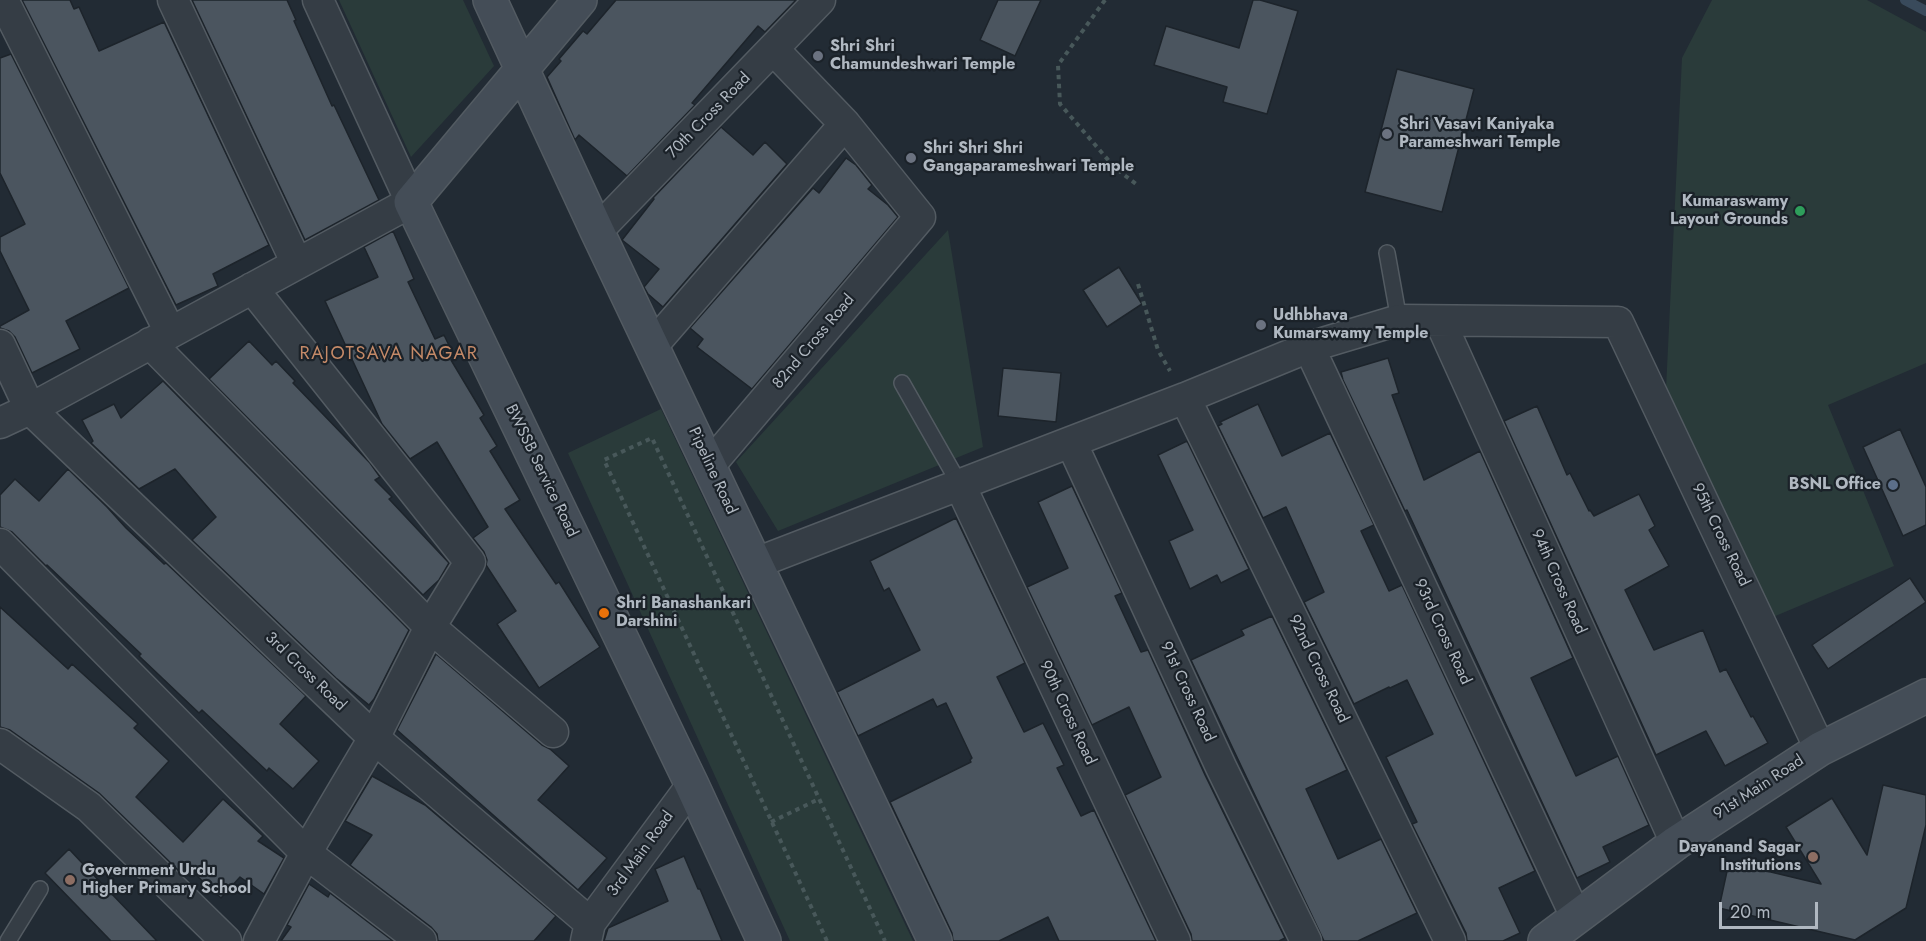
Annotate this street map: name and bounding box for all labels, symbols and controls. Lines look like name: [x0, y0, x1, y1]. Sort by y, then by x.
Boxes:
place label: Shri Shri Chamundeshwari Temple: [830, 37, 1015, 75]
marker: Shri Shri Chamundeshwari Temple: [811, 49, 825, 63]
street label: 70th Cross Road: [663, 69, 755, 163]
place label: Shri Vasavi Kaniyaka Parameshwari Temple: [1399, 115, 1561, 153]
marker: Shri Vasavi Kaniyaka Parameshwari Temple: [1380, 127, 1394, 141]
place label: Shri Shri Shri Gangaparameshwari Temple: [923, 139, 1134, 177]
marker: Shri Shri Shri Gangaparameshwari Temple: [904, 151, 918, 165]
place label: Kumaraswamy Layout Grounds: [1670, 192, 1788, 230]
marker: Kumaraswamy Layout Grounds: [1793, 204, 1807, 218]
street label: 82nd Cross Road: [769, 291, 859, 393]
place label: Udhbhava Kumarswamy Temple: [1273, 306, 1428, 344]
marker: Udhbhava Kumarswamy Temple: [1254, 318, 1268, 332]
district label: RAJOTSAVA NAGAR: [300, 344, 478, 366]
street label: BWSSB Service Road: [501, 402, 581, 540]
street label: Pipeline Road: [683, 424, 741, 518]
place label: BSNL Office: [1789, 475, 1881, 495]
marker: BSNL Office: [1886, 478, 1900, 492]
street label: 95th Cross Road: [1687, 480, 1753, 590]
street label: 94th Cross Road: [1526, 527, 1590, 637]
street label: 93rd Cross Road: [1409, 576, 1475, 688]
place label: Shri Banashankari Darshini: [616, 594, 751, 632]
marker: Shri Banashankari Darshini: [597, 606, 611, 620]
street label: 92nd Cross Road: [1284, 612, 1352, 726]
street label: 3rd Cross Road: [260, 629, 350, 715]
street label: 91st Cross Road: [1155, 639, 1219, 745]
street label: 90th Cross Road: [1034, 658, 1100, 768]
street label: 91st Main Road: [1710, 752, 1808, 824]
street label: 3rd Main Road: [604, 808, 678, 900]
place label: Dayanand Sagar Institutions: [1678, 838, 1801, 876]
marker: Dayanand Sagar Institutions: [1806, 850, 1820, 864]
place label: Government Urdu Higher Primary School: [82, 861, 251, 899]
marker: Government Urdu Higher Primary School: [63, 873, 77, 887]
scale bar: [1722, 890, 1821, 928]
text: 20 m: [1730, 899, 1770, 925]

